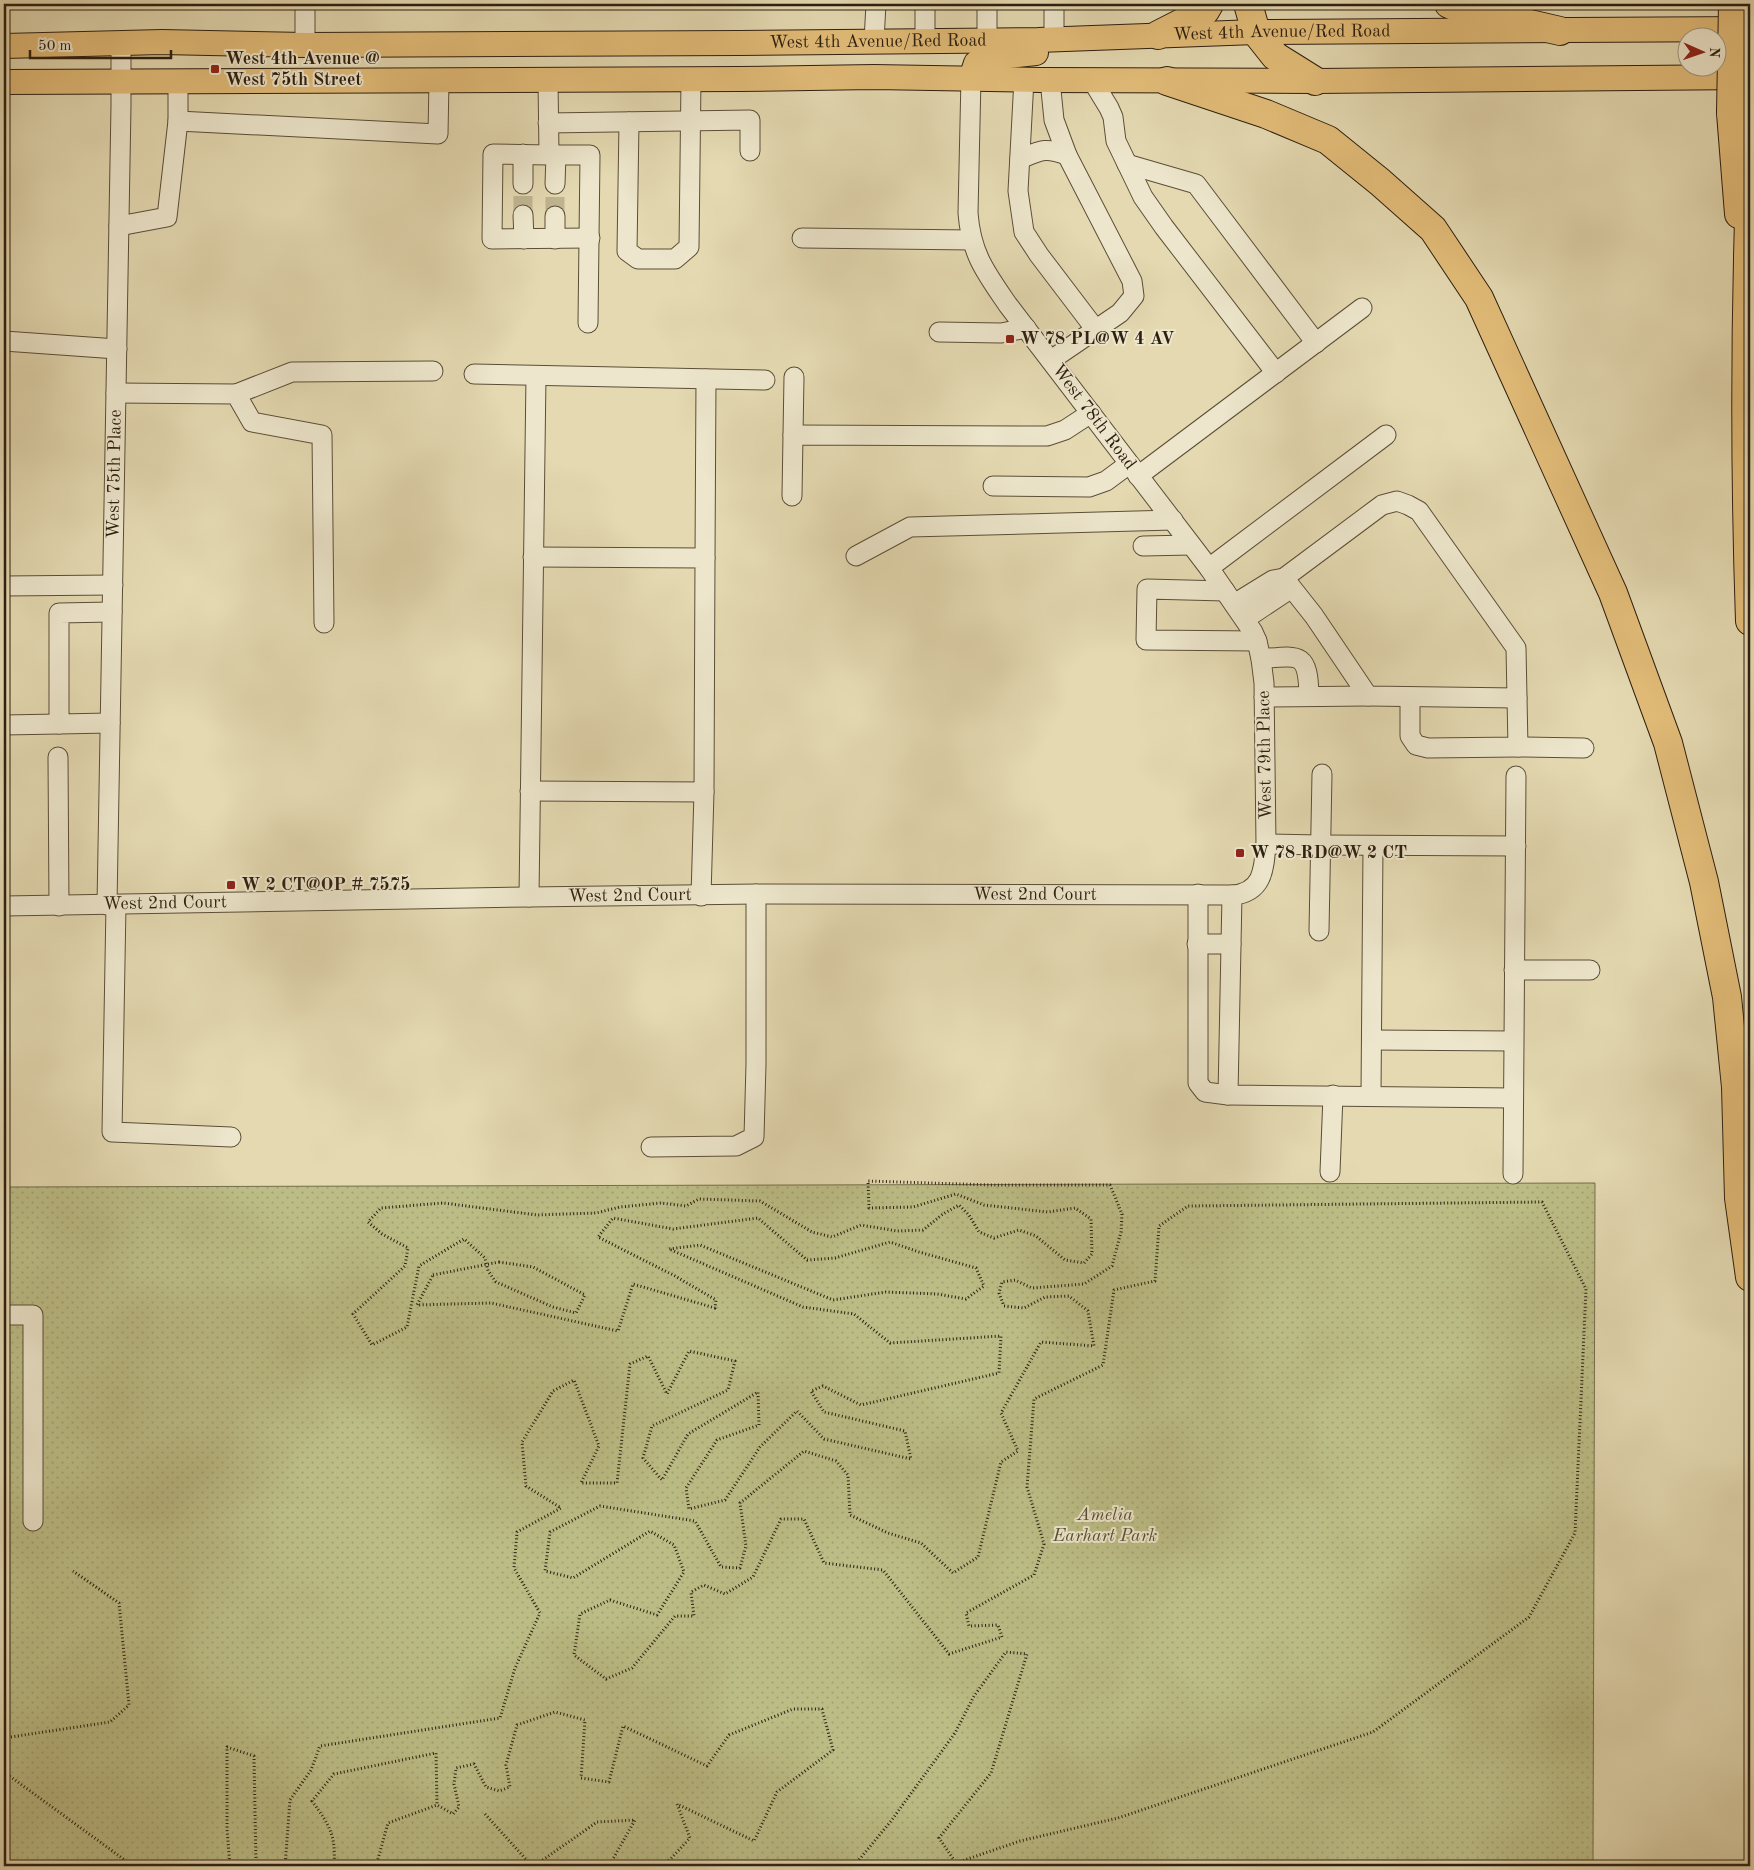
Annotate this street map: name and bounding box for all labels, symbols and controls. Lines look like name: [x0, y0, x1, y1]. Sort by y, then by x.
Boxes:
street label: West 4th Avenue/Red Road: [1173, 22, 1391, 44]
scale bar: [30, 28, 171, 60]
north arrow: [1676, 28, 1726, 78]
street label: West 4th Avenue/Red Road: [769, 32, 987, 52]
text: 50 m: [38, 39, 72, 54]
text: N: [1707, 47, 1721, 58]
place label: West 4th Avenue @ West 75th Street: [225, 50, 380, 89]
marker: West 4th Avenue @ West 75th Street: [209, 63, 221, 75]
place label: W 78 PL@W 4 AV: [1020, 330, 1175, 348]
marker: W 78 PL@W 4 AV: [1004, 333, 1016, 345]
street label: West 78th Road: [1049, 361, 1139, 473]
street label: West 75th Place: [104, 409, 125, 539]
street label: West 79th Place: [1255, 690, 1275, 820]
place label: W 78 RD@W 2 CT: [1250, 844, 1407, 862]
marker: W 78 RD@W 2 CT: [1234, 847, 1246, 859]
place label: W 2 CT@OP # 7575: [241, 876, 411, 894]
marker: W 2 CT@OP # 7575: [225, 879, 237, 891]
street label: West 2nd Court: [973, 885, 1097, 904]
street label: West 2nd Court: [568, 886, 692, 905]
street label: West 2nd Court: [103, 893, 227, 913]
park label: Amelia Earhart Park: [1052, 1506, 1157, 1545]

